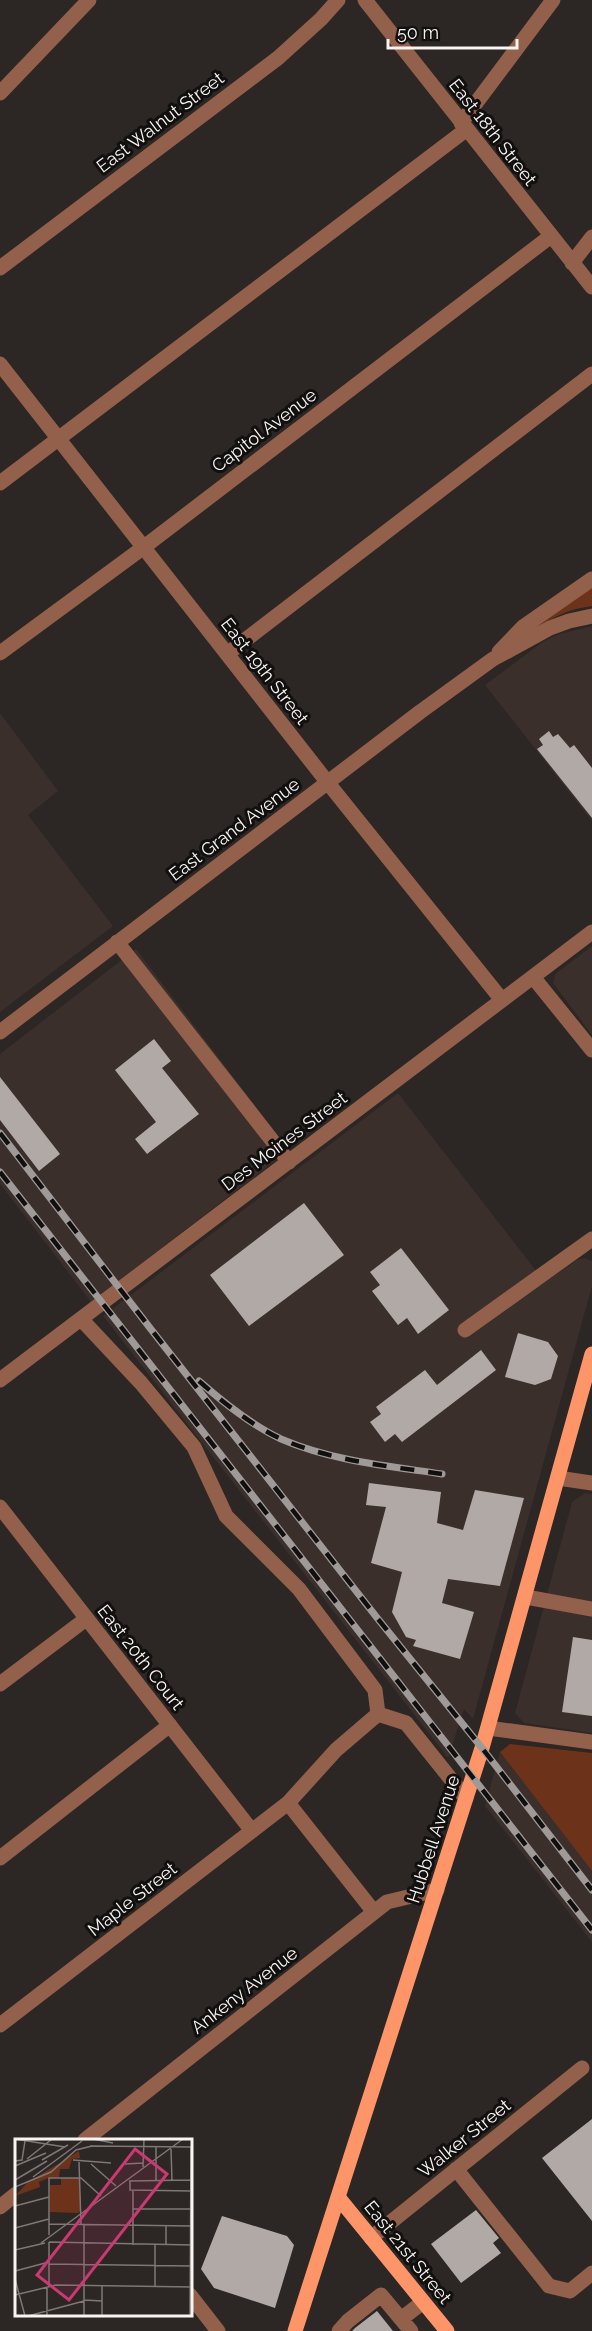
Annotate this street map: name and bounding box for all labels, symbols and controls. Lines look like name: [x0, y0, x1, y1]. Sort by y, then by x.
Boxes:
scale bar: [388, 12, 517, 50]
text: 50 m: [397, 22, 439, 43]
street label: East Walnut Street: [92, 67, 228, 177]
street label: East 18th Street: [445, 75, 541, 189]
street label: Capitol Avenue: [208, 384, 321, 476]
street label: East 19th Street: [217, 614, 313, 728]
street label: East Grand Avenue: [165, 773, 304, 885]
street label: Des Moines Street: [217, 1087, 351, 1195]
street label: East 20th Court: [93, 1600, 189, 1714]
street label: Hubbell Avenue: [402, 1772, 464, 1906]
street label: Maple Street: [84, 1858, 180, 1940]
street label: Ankeny Avenue: [187, 1942, 302, 2038]
street label: Walker Street: [414, 2094, 514, 2182]
inset map: [15, 2139, 192, 2316]
street label: East 21st Street: [360, 2196, 456, 2308]

